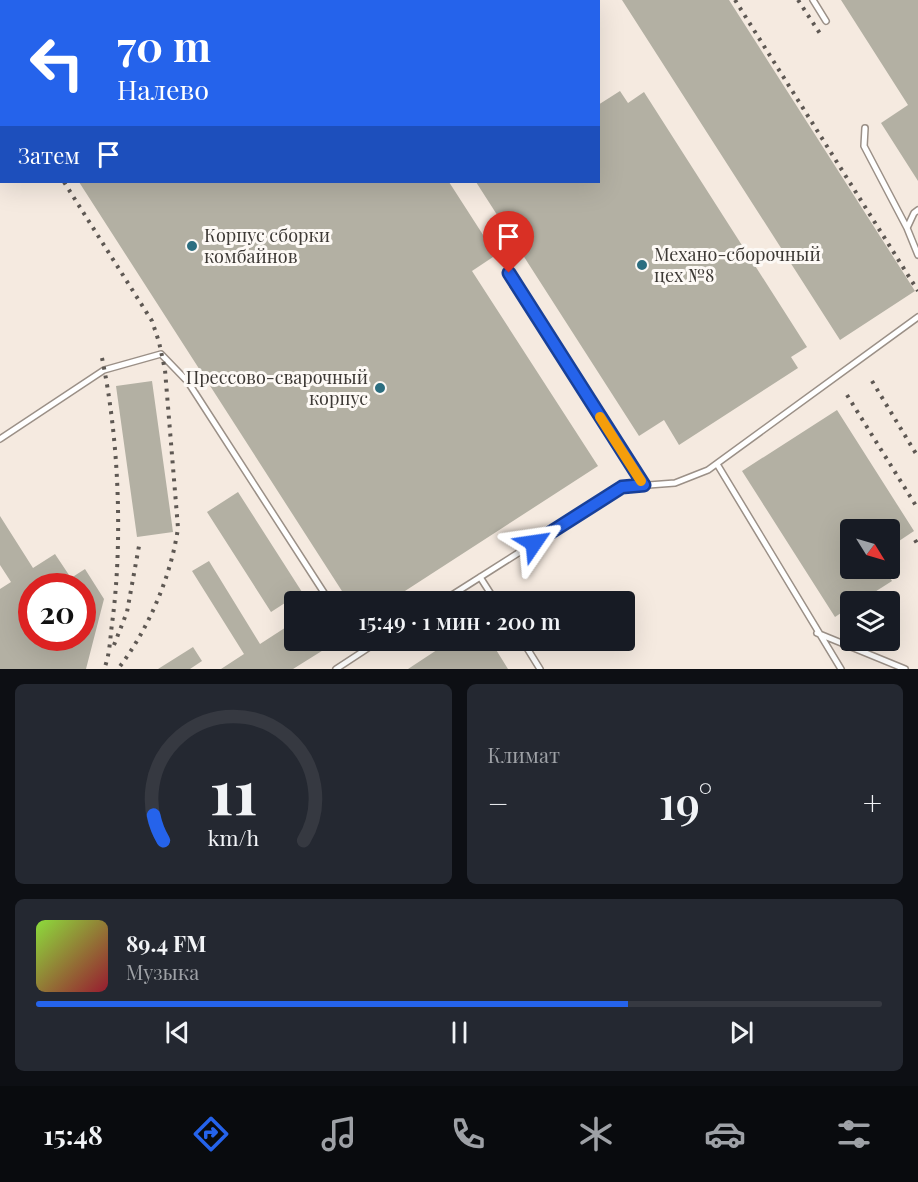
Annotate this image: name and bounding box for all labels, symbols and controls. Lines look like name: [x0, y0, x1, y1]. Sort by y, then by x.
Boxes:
text: 70 m: [117, 17, 211, 73]
icon: left: [18, 24, 96, 102]
text: Налево: [117, 71, 209, 107]
icon: arrive: [92, 138, 125, 171]
text: Затем: [18, 140, 80, 170]
pin: [483, 211, 534, 273]
icon: arrive: [492, 220, 525, 253]
place label: Корпус сборки комбайнов: [204, 223, 330, 268]
marker: Корпус сборки комбайнов: [185, 239, 199, 253]
place label: Механо-сборочный цех №8: [654, 242, 821, 287]
marker: Механо-сборочный цех №8: [635, 258, 649, 272]
place label: Прессово-сварочный корпус: [186, 365, 368, 410]
marker: Прессово-сварочный корпус: [373, 381, 387, 395]
position arrow: [502, 511, 566, 575]
north arrow: [840, 519, 900, 579]
map controls: [840, 519, 900, 651]
speed limit sign: 20: [18, 573, 96, 651]
button: layers: [840, 591, 900, 651]
text: 15:49 · 1 мин · 200 m: [359, 606, 560, 636]
text: Климат: [488, 741, 560, 768]
text: 11: [209, 747, 257, 831]
text: 19°: [659, 771, 713, 831]
text: −: [488, 780, 509, 824]
text: +: [863, 780, 882, 824]
text: km/h: [208, 823, 259, 851]
text: 89.4 FM: [126, 928, 206, 958]
text: Музыка: [126, 958, 199, 985]
icon: previous: [161, 1016, 194, 1049]
icon: pause: [443, 1016, 476, 1049]
icon: next: [725, 1016, 758, 1049]
icon: directions: [190, 1113, 232, 1155]
icon: music: [318, 1113, 360, 1155]
icon: phone: [447, 1113, 489, 1155]
icon: climate: [575, 1113, 617, 1155]
icon: car: [704, 1113, 746, 1155]
icon: filters: [833, 1113, 875, 1155]
text: 15:48: [43, 1116, 103, 1152]

